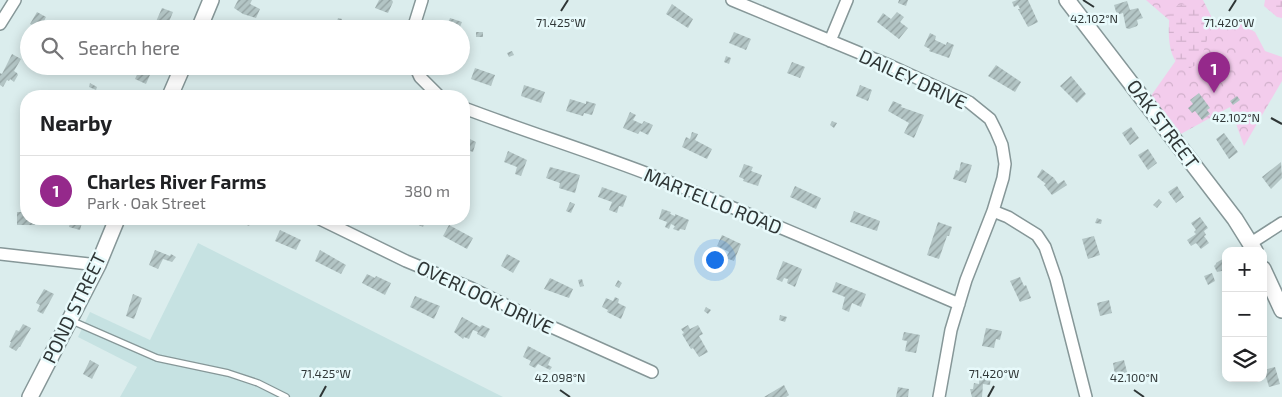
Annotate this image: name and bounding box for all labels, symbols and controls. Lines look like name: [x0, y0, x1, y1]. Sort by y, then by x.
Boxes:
text: 42.102°N: [1070, 11, 1118, 25]
text: 71.425°W: [536, 15, 586, 29]
text: 71.420°W: [1204, 15, 1254, 29]
search box: [20, 20, 470, 75]
icon: search: [38, 34, 66, 62]
text: Search here: [78, 36, 180, 59]
street label: DAILEY DRIVE: [856, 44, 971, 113]
pin: 1: [1198, 52, 1230, 93]
street label: OAK STREET: [1122, 75, 1204, 173]
text: Nearby: [40, 110, 112, 135]
text: 42.102°N: [1212, 110, 1260, 124]
street label: MARTELLO ROAD: [641, 162, 785, 239]
text: Charles River Farms: [87, 170, 266, 193]
text: 1: [53, 181, 59, 200]
text: 380 m: [404, 181, 450, 200]
text: Park · Oak Street: [87, 193, 206, 212]
your location: [702, 247, 728, 273]
map controls: [1222, 247, 1267, 382]
button: +: [1222, 247, 1267, 292]
street label: POND STREET: [37, 249, 110, 367]
street label: OVERLOOK DRIVE: [413, 255, 557, 338]
button: −: [1222, 292, 1267, 337]
button: layers: [1222, 337, 1267, 382]
text: 71.425°W: [301, 366, 351, 380]
text: 71.420°W: [969, 366, 1019, 380]
text: 42.098°N: [534, 370, 586, 384]
text: 42.100°N: [1110, 370, 1158, 384]

